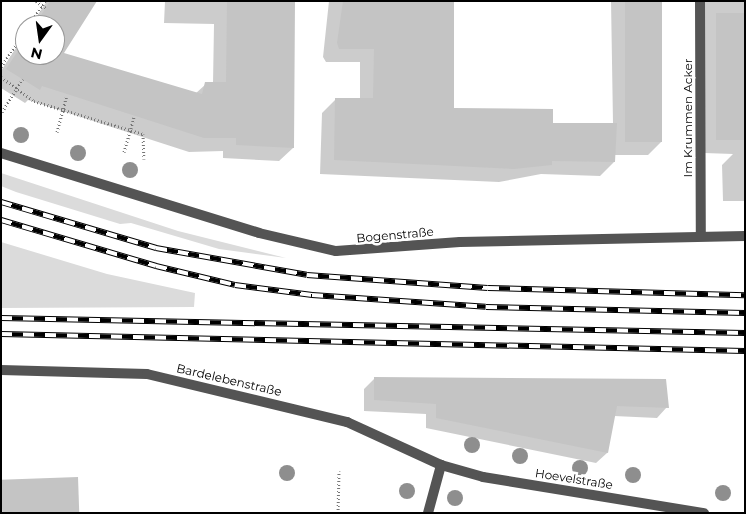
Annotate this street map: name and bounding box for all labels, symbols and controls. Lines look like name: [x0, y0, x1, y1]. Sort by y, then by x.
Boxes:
north arrow: [15, 15, 65, 65]
text: N: [29, 43, 44, 64]
street label: Im Krummen Acker: [681, 59, 695, 177]
street label: Bogenstraße: [356, 224, 434, 246]
street label: Bardelebenstraße: [175, 361, 283, 399]
street label: Hoevelstraße: [534, 466, 614, 492]

